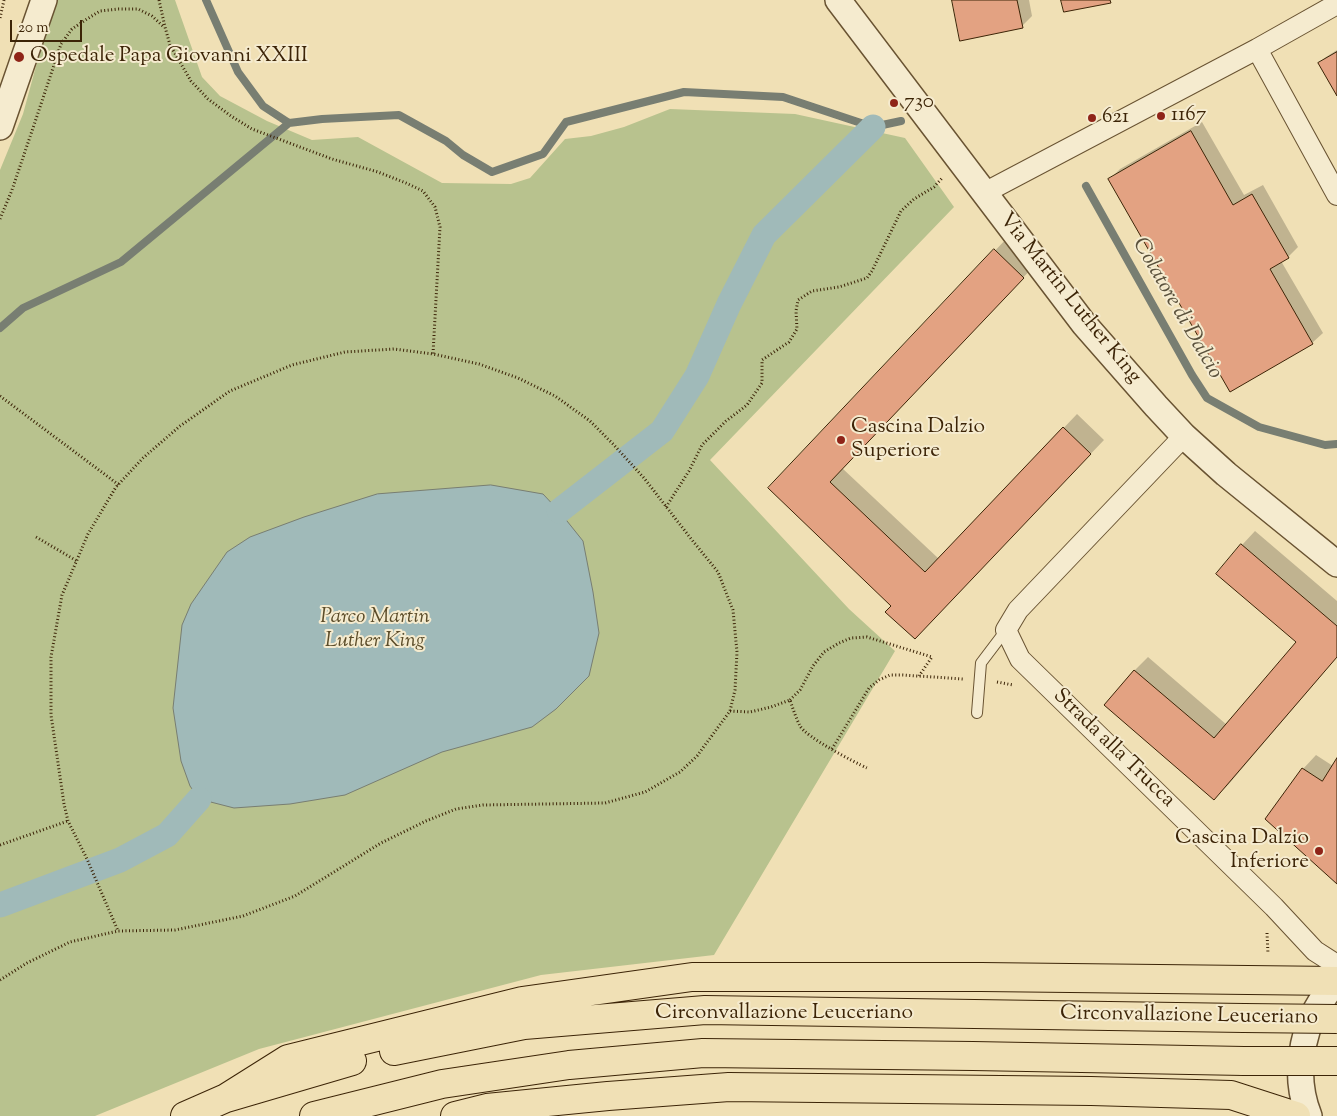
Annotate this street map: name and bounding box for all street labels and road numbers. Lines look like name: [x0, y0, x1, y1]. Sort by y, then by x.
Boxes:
street label: Via Martin Luther King: [992, 209, 1146, 389]
street label: Strada alla Trucca: [1047, 684, 1179, 814]
street label: Circonvallazione Leuceriano: [655, 1001, 913, 1027]
street label: Circonvallazione Leuceriano: [1060, 1002, 1318, 1032]

